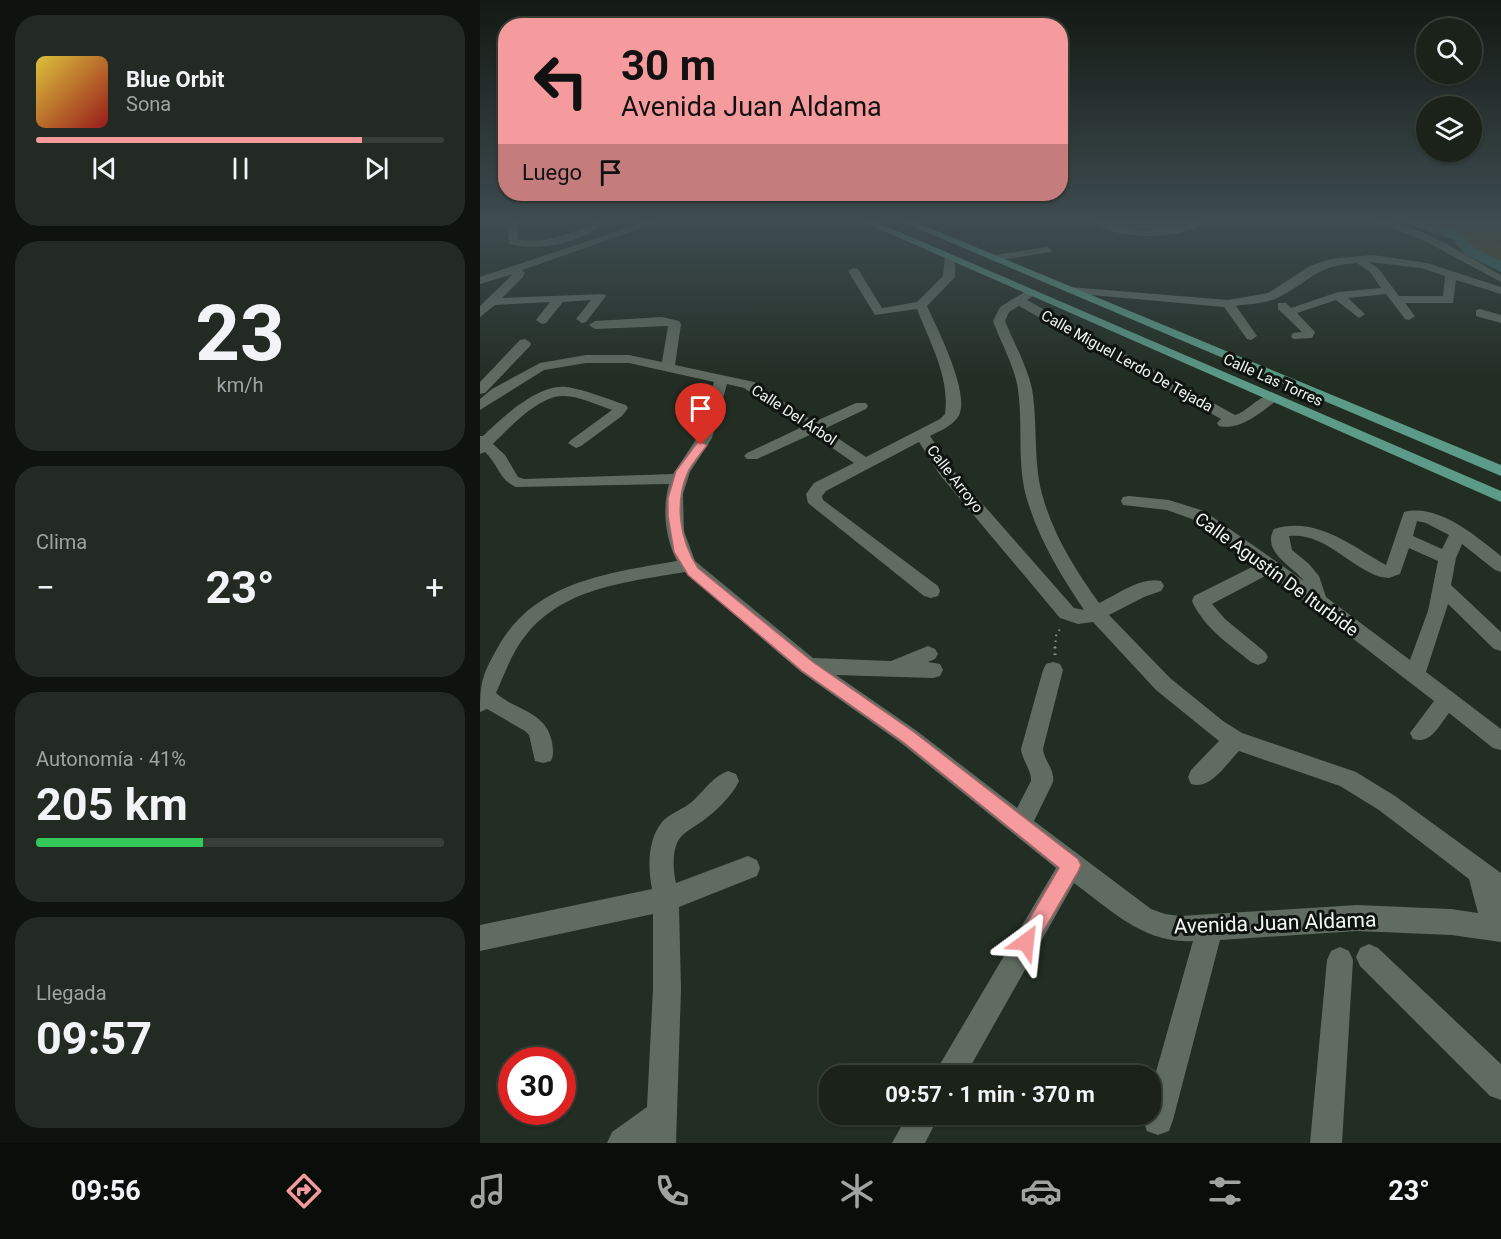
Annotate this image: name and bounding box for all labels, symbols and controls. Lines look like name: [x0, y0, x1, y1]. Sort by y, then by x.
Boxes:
map controls: [1416, 18, 1482, 162]
button: search: [1416, 18, 1482, 84]
text: 30 m: [621, 41, 716, 90]
icon: left: [522, 42, 600, 120]
text: Blue Orbit: [126, 67, 224, 92]
text: Avenida Juan Aldama: [621, 91, 882, 123]
text: Sona: [126, 92, 171, 116]
button: layers: [1416, 96, 1482, 162]
icon: previous: [88, 152, 121, 185]
icon: pause: [224, 152, 257, 185]
icon: next: [360, 152, 393, 185]
icon: arrive: [594, 156, 627, 189]
text: Luego: [522, 160, 582, 185]
text: 23: [195, 288, 285, 379]
street label: Calle Miguel Lerdo De Tejada: [1038, 306, 1216, 416]
street label: Calle Las Torres: [1221, 350, 1325, 410]
text: km/h: [217, 373, 263, 397]
street label: Calle Del Árbol: [748, 381, 840, 449]
pin: [675, 383, 726, 445]
icon: arrive: [684, 392, 717, 425]
street label: Calle Arroyo: [923, 442, 987, 516]
street label: Calle Agustín De Iturbide: [1191, 508, 1363, 640]
text: Clima: [36, 530, 87, 554]
text: 23°: [205, 561, 275, 614]
text: −: [36, 568, 55, 607]
text: +: [425, 568, 444, 607]
text: Autonomía · 41%: [36, 747, 186, 771]
text: 205 km: [36, 778, 188, 831]
street label: Avenida Juan Aldama: [1173, 907, 1377, 939]
position arrow: [994, 910, 1058, 974]
text: Llegada: [36, 981, 107, 1005]
text: 09:57: [36, 1012, 152, 1065]
speed limit sign: 30: [498, 1047, 576, 1125]
text: 09:57 · 1 min · 370 m: [885, 1082, 1095, 1107]
icon: directions: [283, 1170, 325, 1212]
icon: music: [467, 1170, 509, 1212]
icon: phone: [651, 1170, 693, 1212]
icon: climate: [836, 1170, 878, 1212]
icon: car: [1020, 1170, 1062, 1212]
icon: filters: [1204, 1170, 1246, 1212]
text: 09:56: [71, 1175, 141, 1207]
text: 23°: [1388, 1175, 1430, 1207]

